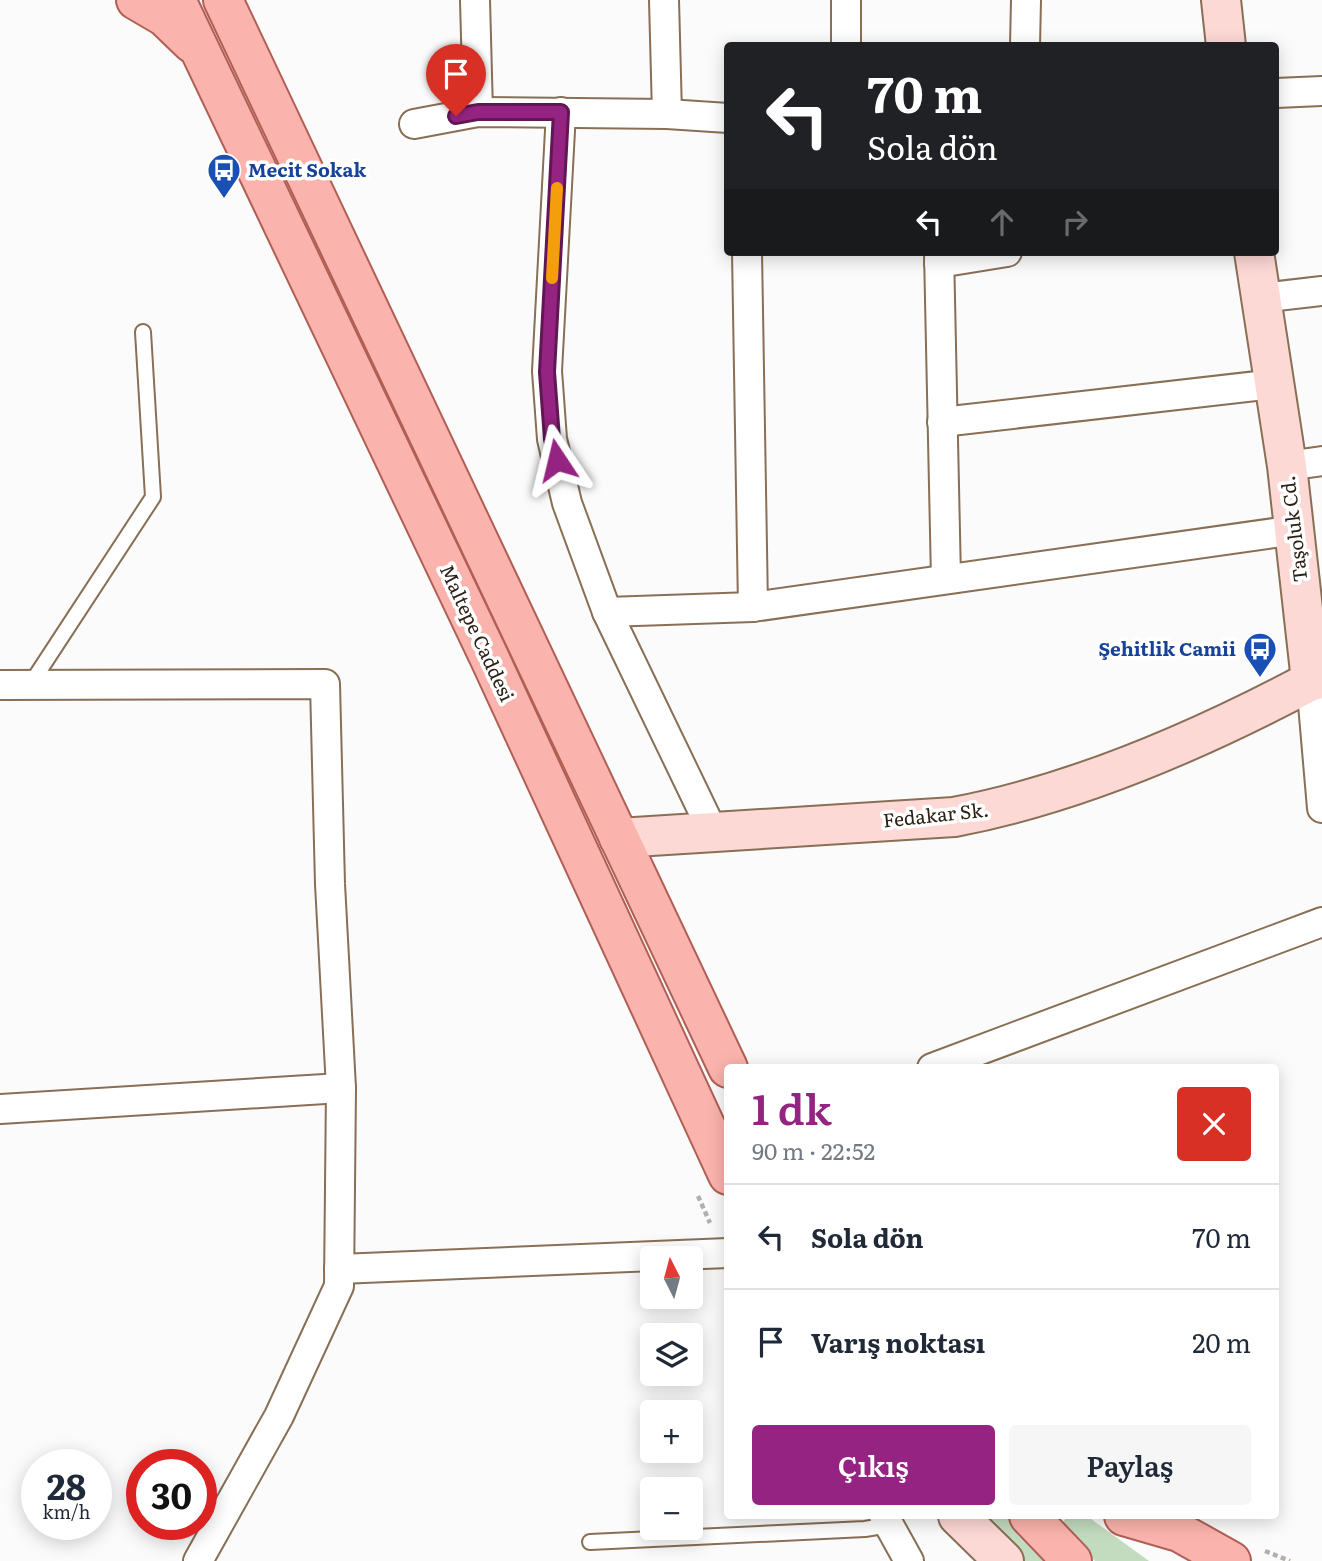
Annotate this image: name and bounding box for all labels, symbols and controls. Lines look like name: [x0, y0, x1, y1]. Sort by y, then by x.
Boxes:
pin: [426, 44, 486, 116]
icon: arrive: [437, 55, 475, 93]
text: 70 m: [867, 55, 982, 128]
icon: left: [752, 70, 843, 161]
text: Sola dön: [867, 122, 998, 170]
bus stop icon: Mecit Sokak: [205, 151, 243, 200]
place label: Mecit Sokak: [248, 155, 366, 183]
icon: left: [910, 203, 948, 241]
icon: ahead: [983, 203, 1021, 241]
icon: right: [1056, 203, 1094, 241]
position arrow: [520, 423, 594, 497]
street label: Taşoluk Cd.: [1273, 474, 1313, 584]
street label: Maltepe Caddesi: [434, 559, 522, 706]
bus stop icon: Şehitlik Camii: [1241, 630, 1279, 679]
place label: Şehitlik Camii: [1098, 634, 1236, 662]
street label: Fedakar Sk.: [882, 795, 990, 833]
text: 1 dk: [752, 1076, 832, 1138]
button: close: [1177, 1087, 1251, 1161]
text: 90 m · 22:52: [752, 1133, 875, 1167]
text: Sola dön: [811, 1217, 924, 1256]
text: 70 m: [1192, 1217, 1251, 1256]
icon: left: [752, 1218, 790, 1256]
north arrow: [640, 1246, 704, 1309]
map controls: [640, 1246, 703, 1540]
text: Varış noktası: [811, 1322, 985, 1361]
text: 20 m: [1192, 1322, 1251, 1361]
button: layers: [640, 1323, 703, 1386]
icon: arrive: [752, 1323, 790, 1361]
button: +: [640, 1400, 703, 1463]
button: Çıkış: [752, 1425, 995, 1505]
button: Paylaş: [1009, 1425, 1251, 1505]
speed limit sign: 30: [126, 1449, 217, 1540]
text: 28: [47, 1459, 86, 1511]
button: −: [640, 1477, 703, 1540]
text: km/h: [43, 1498, 90, 1525]

